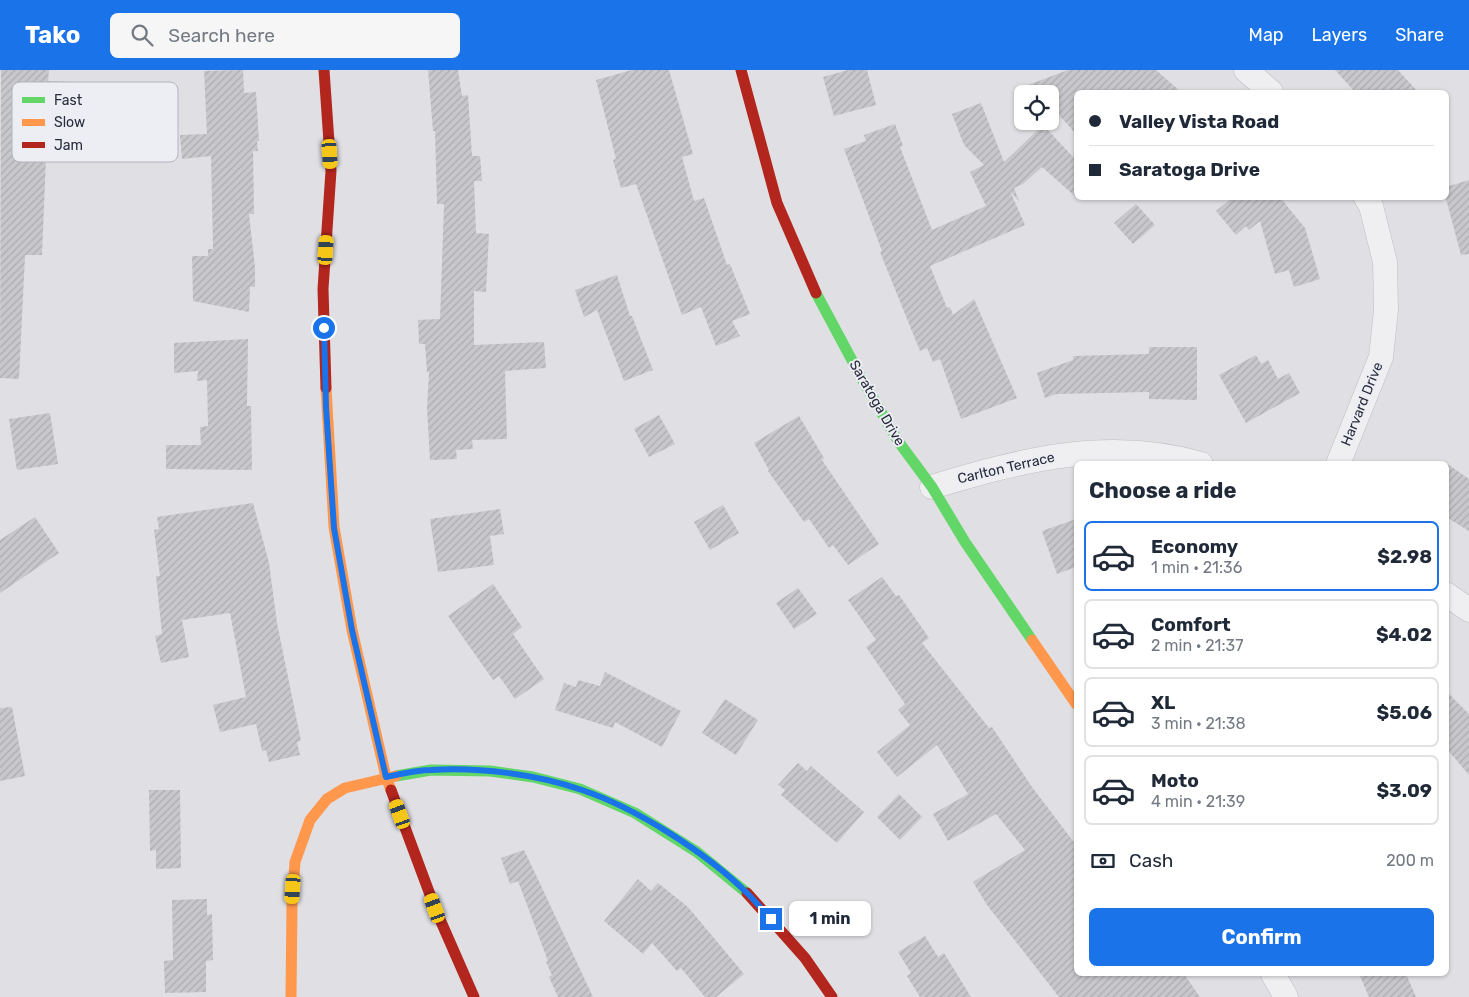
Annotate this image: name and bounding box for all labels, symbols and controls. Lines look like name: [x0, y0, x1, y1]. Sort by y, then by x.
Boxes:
search box: [110, 13, 460, 58]
text: Tako: [25, 21, 80, 49]
icon: search: [128, 21, 156, 49]
text: Search here: [168, 24, 275, 47]
text: Map: [1249, 24, 1284, 46]
text: Layers: [1312, 24, 1367, 46]
text: Share: [1395, 24, 1444, 46]
legend: [12, 82, 178, 162]
map controls: [1014, 85, 1059, 130]
button: locate: [1014, 85, 1059, 130]
text: Fast: [54, 92, 83, 109]
text: Valley Vista Road: [1119, 110, 1279, 133]
text: Slow: [54, 114, 85, 131]
text: Jam: [54, 137, 83, 154]
car: [321, 139, 338, 169]
text: Saratoga Drive: [1119, 158, 1260, 181]
car: [317, 235, 334, 265]
route start: [313, 317, 335, 339]
street label: Saratoga Drive: [846, 357, 908, 449]
street label: Harvard Drive: [1337, 359, 1387, 448]
street label: Carlton Terrace: [956, 449, 1056, 487]
text: Choose a ride: [1089, 477, 1236, 504]
icon: car: [1091, 534, 1136, 579]
text: Economy: [1151, 535, 1238, 558]
text: $2.98: [1377, 545, 1432, 568]
text: 1 min · 21:36: [1151, 558, 1242, 577]
icon: car: [1091, 612, 1136, 657]
text: Comfort: [1151, 613, 1231, 636]
text: $4.02: [1376, 623, 1432, 646]
text: 2 min · 21:37: [1151, 636, 1243, 655]
icon: car: [1091, 690, 1136, 735]
text: XL: [1151, 691, 1175, 714]
text: $5.06: [1377, 701, 1432, 724]
text: 3 min · 21:38: [1151, 714, 1246, 733]
icon: car: [1091, 768, 1136, 813]
text: Moto: [1151, 769, 1199, 792]
text: $3.09: [1376, 779, 1432, 802]
text: 4 min · 21:39: [1151, 792, 1245, 811]
car: [387, 797, 412, 831]
icon: cash: [1089, 847, 1117, 875]
text: Cash: [1129, 849, 1173, 872]
text: 200 m: [1386, 851, 1434, 870]
car: [284, 874, 301, 904]
car: [422, 891, 447, 925]
callout: 1 min: [788, 902, 871, 936]
route end: [760, 908, 782, 930]
button: Confirm: [1089, 908, 1434, 966]
text: 1 min: [810, 909, 850, 928]

